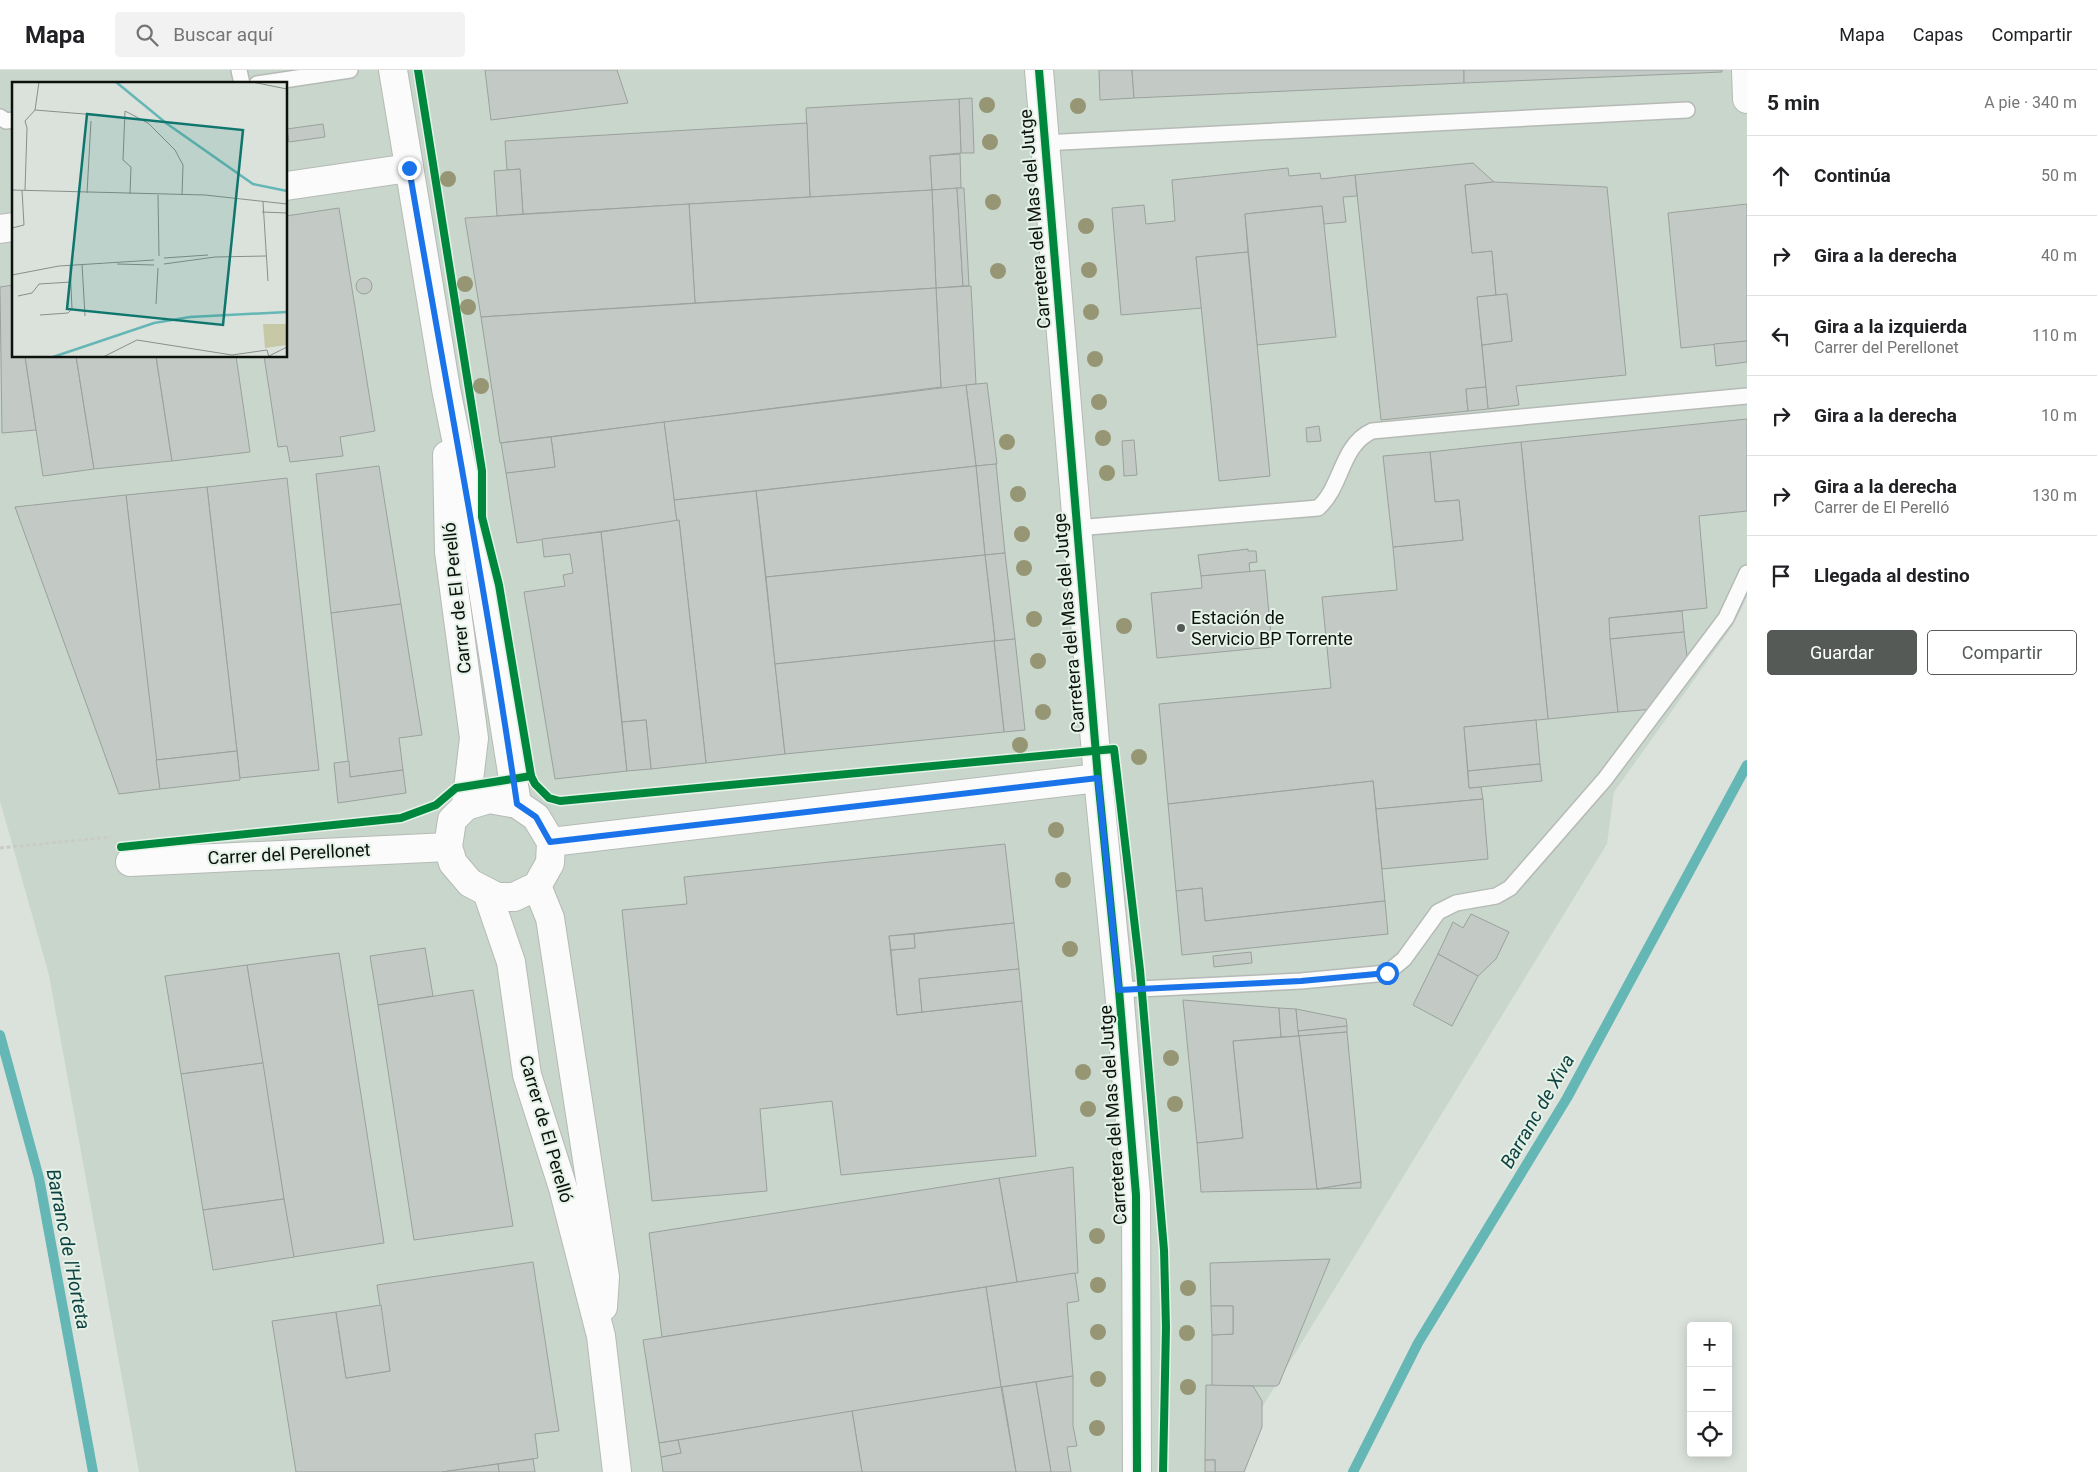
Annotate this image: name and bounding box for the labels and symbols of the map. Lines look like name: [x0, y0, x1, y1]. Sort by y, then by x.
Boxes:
inset map: [12, 82, 288, 358]
street label: Carretera del Mas del Jutge: [1014, 108, 1055, 330]
route end: [398, 157, 421, 180]
street label: Carretera del Mas del Jutge: [1048, 512, 1089, 734]
street label: Carrer de El Perelló: [438, 521, 475, 675]
place label: Estación de Servicio BP Torrente: [1191, 607, 1353, 649]
marker: Estación de Servicio BP Torrente: [1175, 622, 1187, 634]
street label: Carrer del Perellonet: [207, 839, 371, 868]
route start: [1376, 962, 1399, 985]
street label: Carretera del Mas del Jutge: [1094, 1004, 1131, 1226]
water label: Barranc de Xiva: [1496, 1050, 1579, 1172]
street label: Carrer de El Perelló: [515, 1053, 578, 1205]
water label: Barranc de l'Horteta: [42, 1167, 95, 1331]

